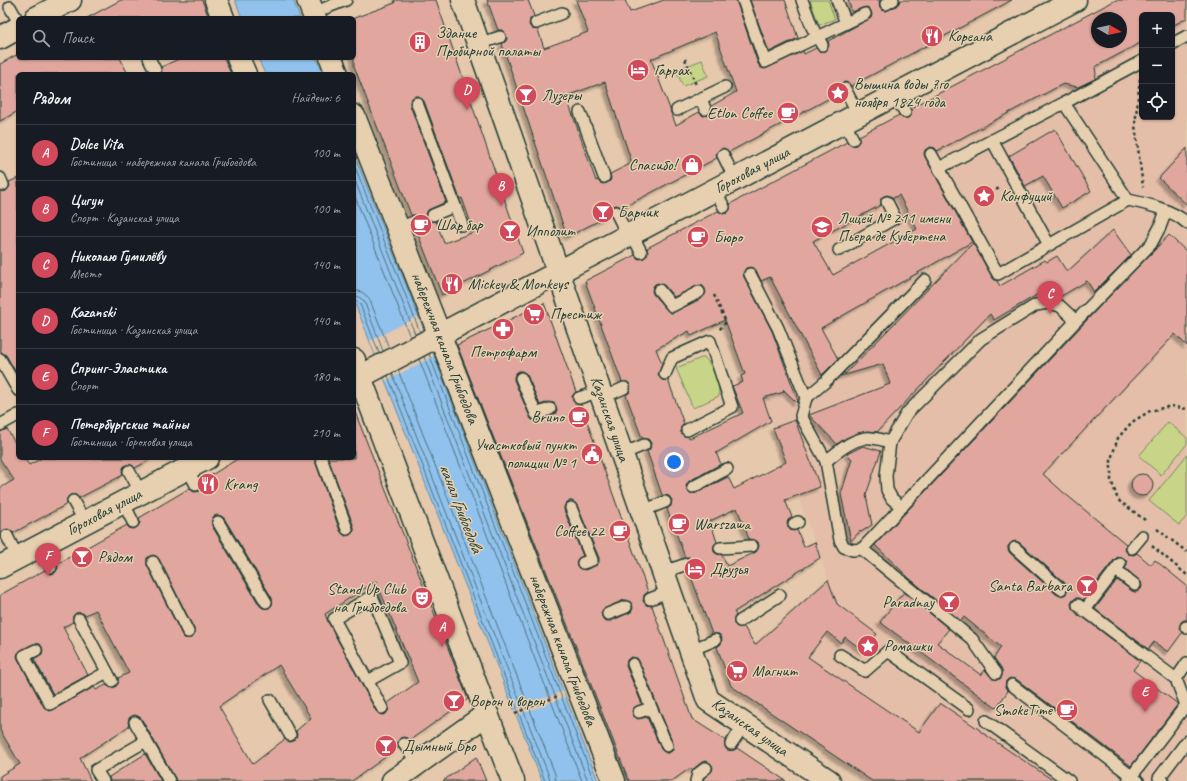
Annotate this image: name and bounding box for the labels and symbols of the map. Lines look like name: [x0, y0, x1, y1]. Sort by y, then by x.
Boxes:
north arrow: [1091, 12, 1127, 48]
place label: Здание Пробирной палаты: [436, 23, 541, 61]
restaurant icon: Кореана: [919, 23, 945, 49]
place label: Кореана: [948, 26, 993, 46]
building icon: Здание Пробирной палаты: [407, 29, 433, 55]
hotel icon: Гаррах: [625, 57, 651, 83]
place label: Гаррах: [654, 60, 690, 80]
place label: Вышина воды 7го ноября 1824 года: [854, 74, 950, 112]
pin: D: [454, 77, 480, 110]
place icon: Вышина воды 7го ноября 1824 года: [825, 80, 851, 106]
bar icon: Лузеры: [513, 82, 539, 108]
place label: Лузеры: [542, 85, 583, 105]
cafe icon: Etlon Coffee: [775, 100, 801, 126]
place label: Etlon Coffee: [707, 103, 774, 123]
street label: Гороховая улица: [711, 141, 794, 198]
shop icon: Спасибо!: [679, 152, 705, 178]
place label: Спасибо!: [629, 155, 680, 175]
pin: B: [488, 173, 514, 206]
place icon: Конфуций: [971, 183, 997, 209]
place label: Конфуций: [1000, 186, 1053, 206]
bar icon: Барчик: [590, 199, 616, 225]
place label: Барчик: [618, 202, 659, 222]
place label: Лицей № 211 имени Пьера де Кубертена: [838, 208, 951, 246]
cafe icon: Шар бар: [408, 212, 434, 238]
school or university icon: Лицей № 211 имени Пьера де Кубертена: [809, 214, 835, 240]
place label: Шар бар: [436, 215, 484, 235]
bar icon: Ипполит: [497, 218, 523, 244]
place label: Ипполит: [526, 221, 577, 241]
cafe icon: Бюро: [685, 224, 711, 250]
place label: Бюро: [714, 227, 745, 247]
street label: набережная канала Грибоедова: [407, 269, 484, 428]
restaurant icon: Mickey & Monkeys: [439, 271, 465, 297]
place label: Mickey & Monkeys: [468, 274, 569, 294]
pin: C: [1037, 281, 1063, 314]
supermarket icon: Престиж: [521, 301, 547, 327]
place label: Престиж: [550, 304, 603, 324]
pharmacy icon: Петрофарм: [490, 316, 516, 342]
place label: Петрофарм: [470, 342, 538, 362]
street label: Казанская улица: [586, 374, 634, 465]
cafe icon: Bruno: [566, 404, 592, 430]
place label: Bruno: [531, 407, 566, 427]
place label: Участковый пункт полиции № 1: [475, 435, 578, 473]
public building icon: Участковый пункт полиции № 1: [579, 441, 605, 467]
your location: [664, 452, 684, 472]
water label: канал Грибоедова: [434, 460, 488, 557]
restaurant icon: Krang: [195, 471, 221, 497]
place label: Krang: [224, 474, 259, 494]
street label: Гороховая улица: [63, 483, 146, 540]
cafe icon: Warszawa: [666, 511, 692, 537]
place label: Warszawa: [694, 514, 751, 534]
cafe icon: Coffee 22: [607, 518, 633, 544]
place label: Coffee 22: [554, 521, 606, 541]
pin: F: [35, 543, 61, 576]
bar icon: Рядом: [69, 544, 95, 570]
place label: Рядом: [98, 547, 133, 567]
hotel icon: Друзья: [682, 556, 708, 582]
place label: Друзья: [710, 559, 748, 579]
street label: набережная канала Грибоедова: [525, 571, 602, 730]
bar icon: Santa Barbara: [1074, 573, 1100, 599]
place label: Santa Barbara: [988, 576, 1074, 596]
place label: Stand Up Club на Грибоедова: [327, 579, 407, 617]
theatre icon: Stand Up Club на Грибоедова: [409, 585, 435, 611]
bar icon: Paradnay: [936, 589, 962, 615]
place label: Paradnay: [883, 592, 936, 612]
pin: A: [429, 614, 455, 647]
place icon: Ромашки: [855, 633, 881, 659]
place label: Ромашки: [884, 636, 933, 656]
supermarket icon: Магнит: [724, 658, 750, 684]
place label: Магнит: [752, 661, 799, 681]
pin: E: [1132, 679, 1158, 712]
bar icon: Ворон и ворон: [441, 688, 467, 714]
place label: Ворон и ворон: [470, 691, 546, 711]
street label: Казанская улица: [708, 693, 793, 761]
cafe icon: SmokeTime: [1054, 697, 1080, 723]
place label: SmokeTime: [994, 700, 1054, 720]
bar icon: Дымный Бро: [373, 733, 399, 759]
place label: Дымный Бро: [402, 736, 477, 756]

